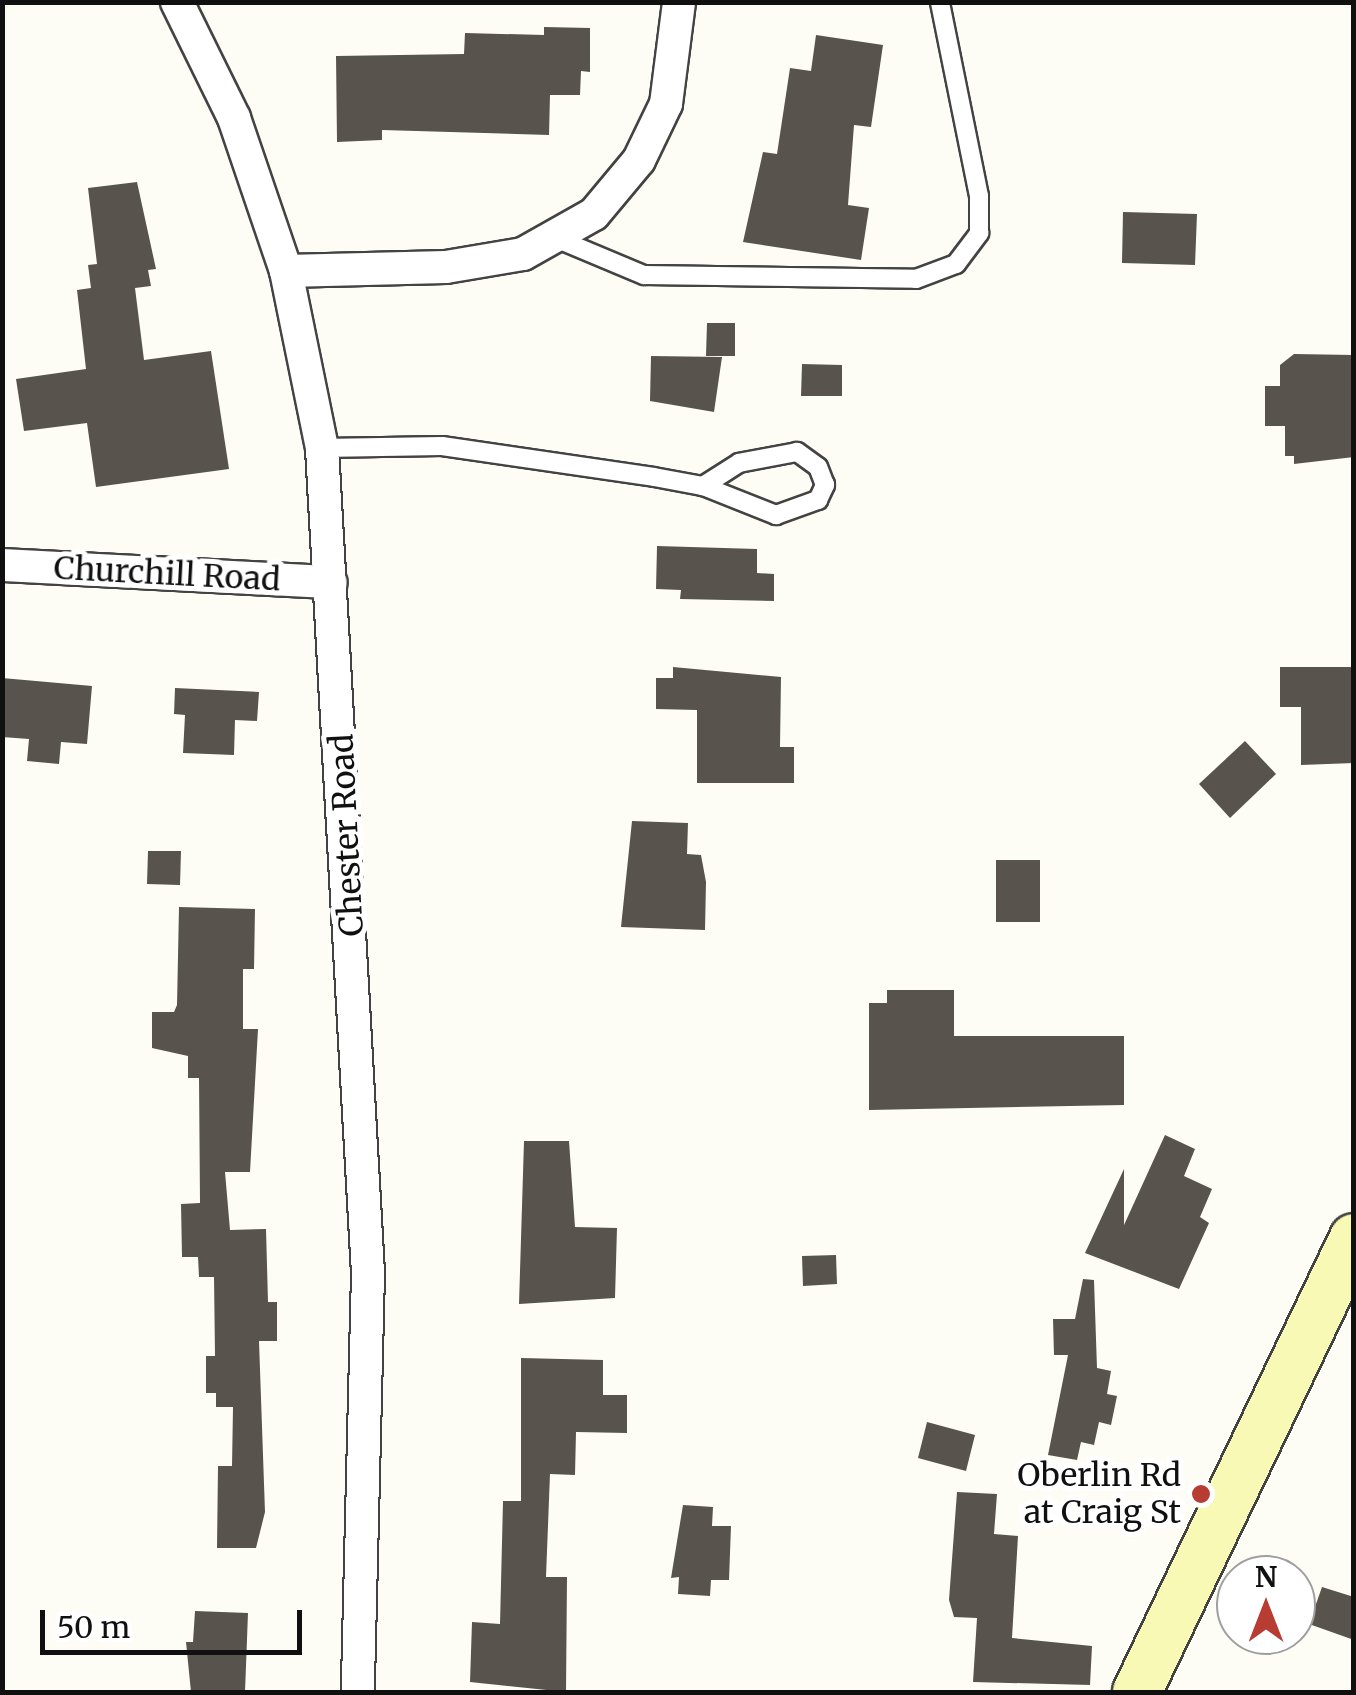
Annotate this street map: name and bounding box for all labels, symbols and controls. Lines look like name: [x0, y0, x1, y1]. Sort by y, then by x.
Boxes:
street label: Churchill Road: [53, 549, 281, 599]
street label: Chester Road: [323, 733, 371, 937]
place label: Oberlin Rd at Craig St: [1017, 1457, 1181, 1532]
marker: Oberlin Rd at Craig St: [1190, 1483, 1212, 1505]
north arrow: [1216, 1555, 1316, 1655]
text: N: [1255, 1559, 1277, 1595]
scale bar: [45, 1590, 308, 1652]
text: 50 m: [57, 1608, 130, 1646]

